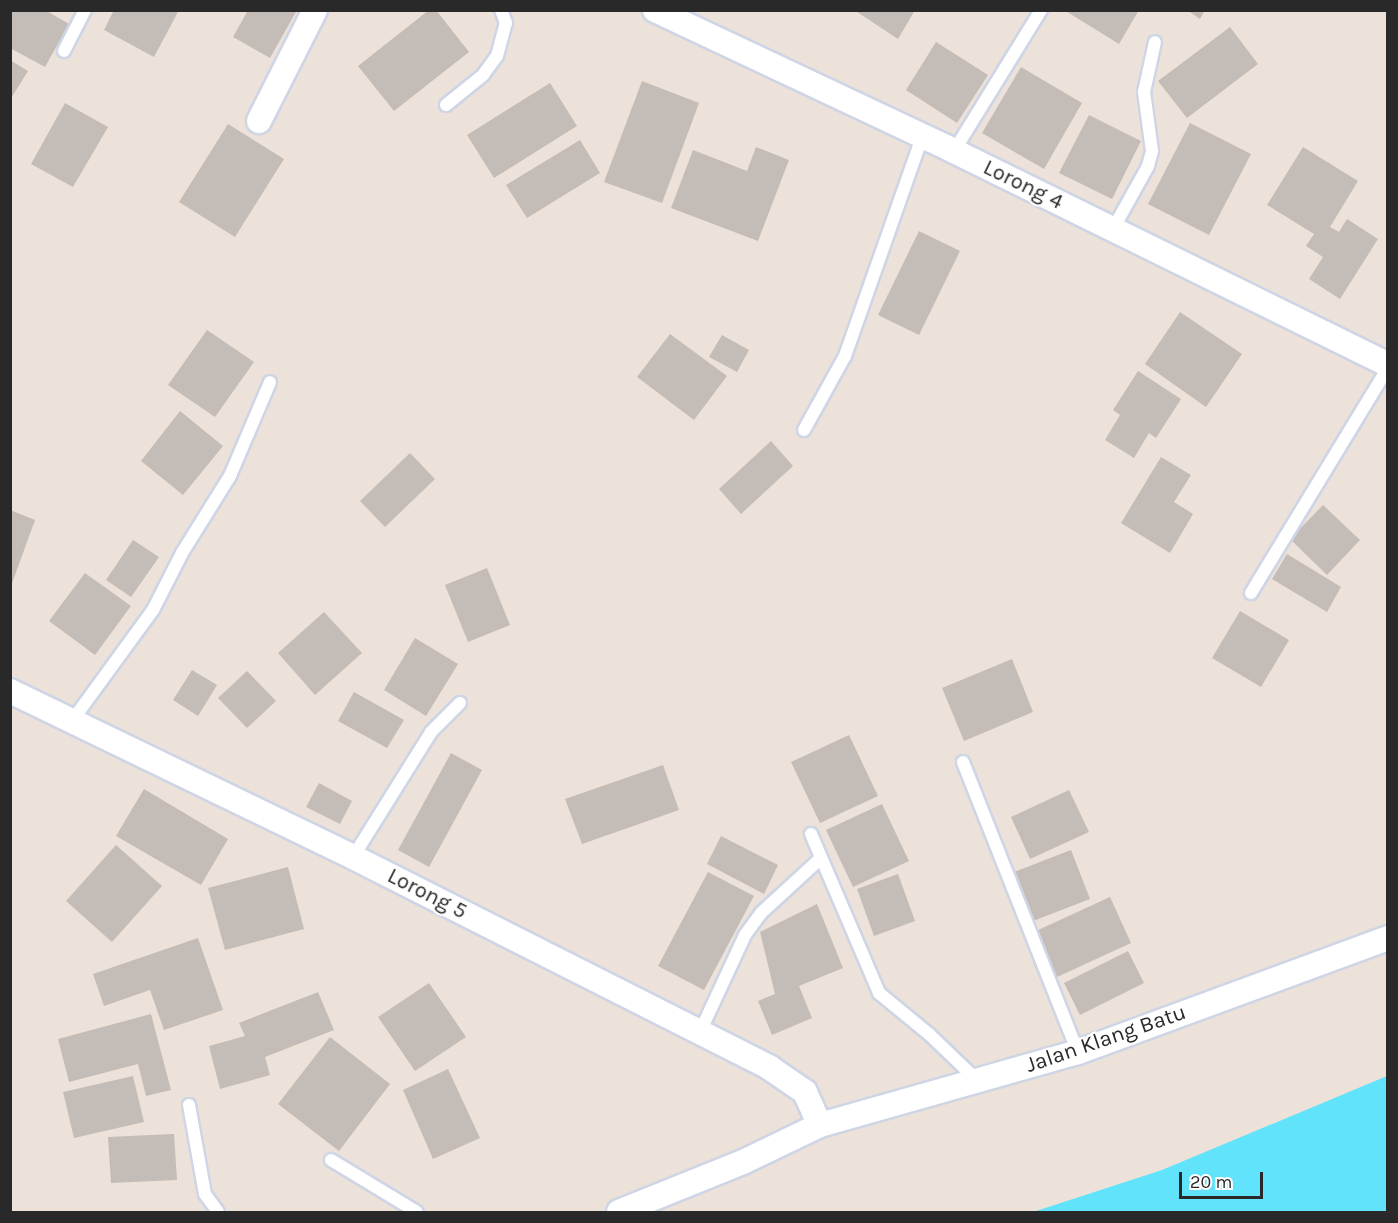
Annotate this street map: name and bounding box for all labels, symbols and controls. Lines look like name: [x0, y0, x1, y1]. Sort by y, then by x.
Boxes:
street label: Lorong 4: [979, 154, 1067, 216]
street label: Lorong 5: [383, 863, 471, 925]
street label: Jalan Klang Batu: [1022, 999, 1190, 1079]
scale bar: [1182, 1160, 1266, 1198]
text: 20 m: [1190, 1171, 1232, 1193]

